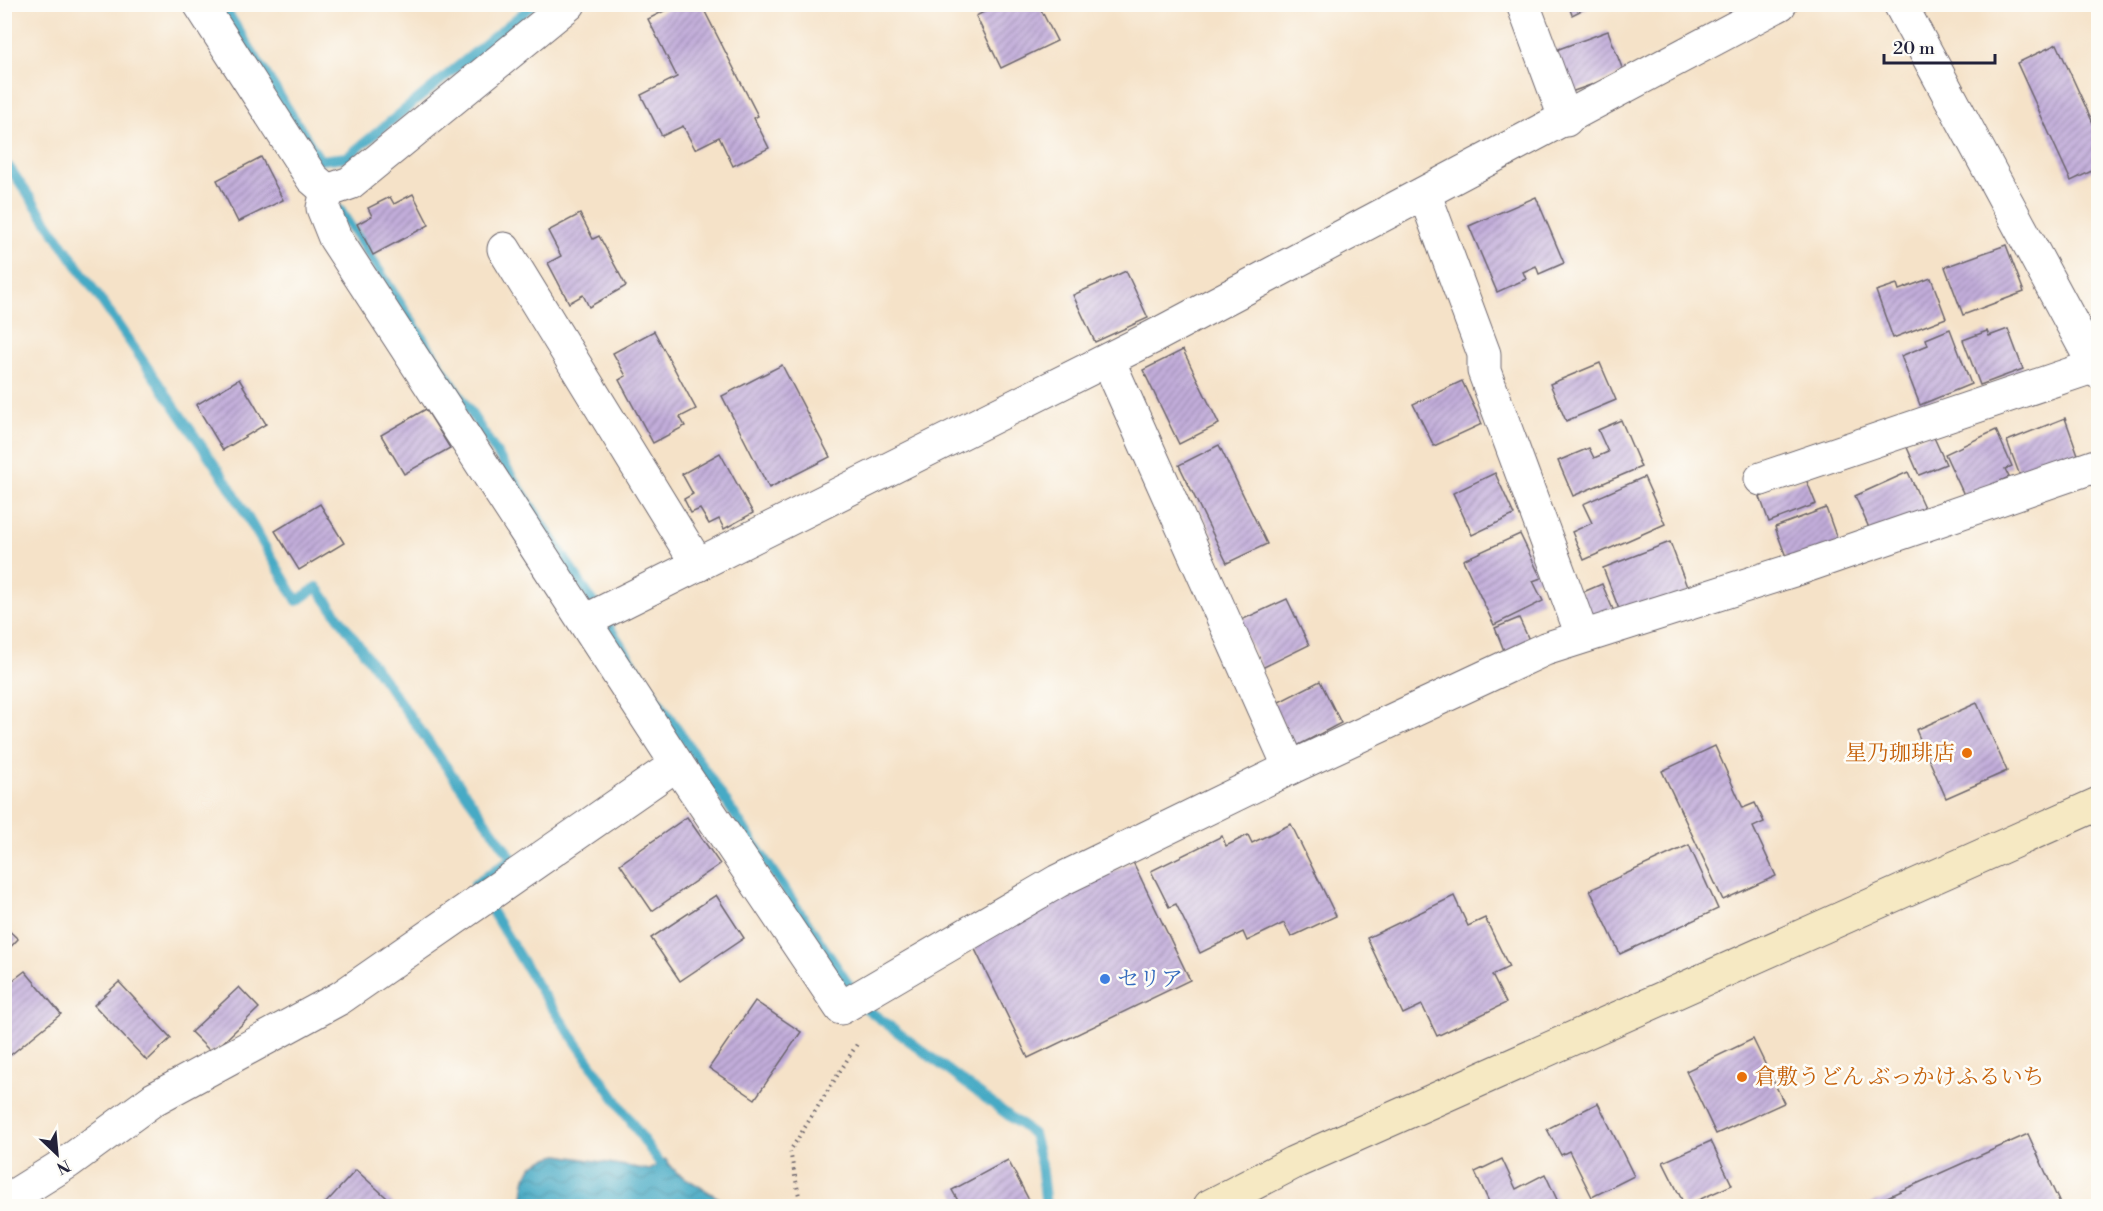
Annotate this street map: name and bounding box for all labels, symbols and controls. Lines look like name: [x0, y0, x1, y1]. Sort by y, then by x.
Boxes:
scale bar: [1884, 27, 1995, 65]
text: 20 m: [1893, 37, 1935, 60]
place label: 星乃珈琲店: [1845, 740, 1955, 767]
marker: 星乃珈琲店: [1960, 746, 1974, 760]
place label: セリア: [1117, 966, 1183, 993]
marker: セリア: [1098, 972, 1112, 986]
place label: 倉敷うどん ぶっかけふるいち: [1754, 1064, 2045, 1091]
marker: 倉敷うどん ぶっかけふるいち: [1735, 1070, 1749, 1084]
north arrow: [27, 1124, 87, 1184]
text: N: [53, 1155, 73, 1178]

